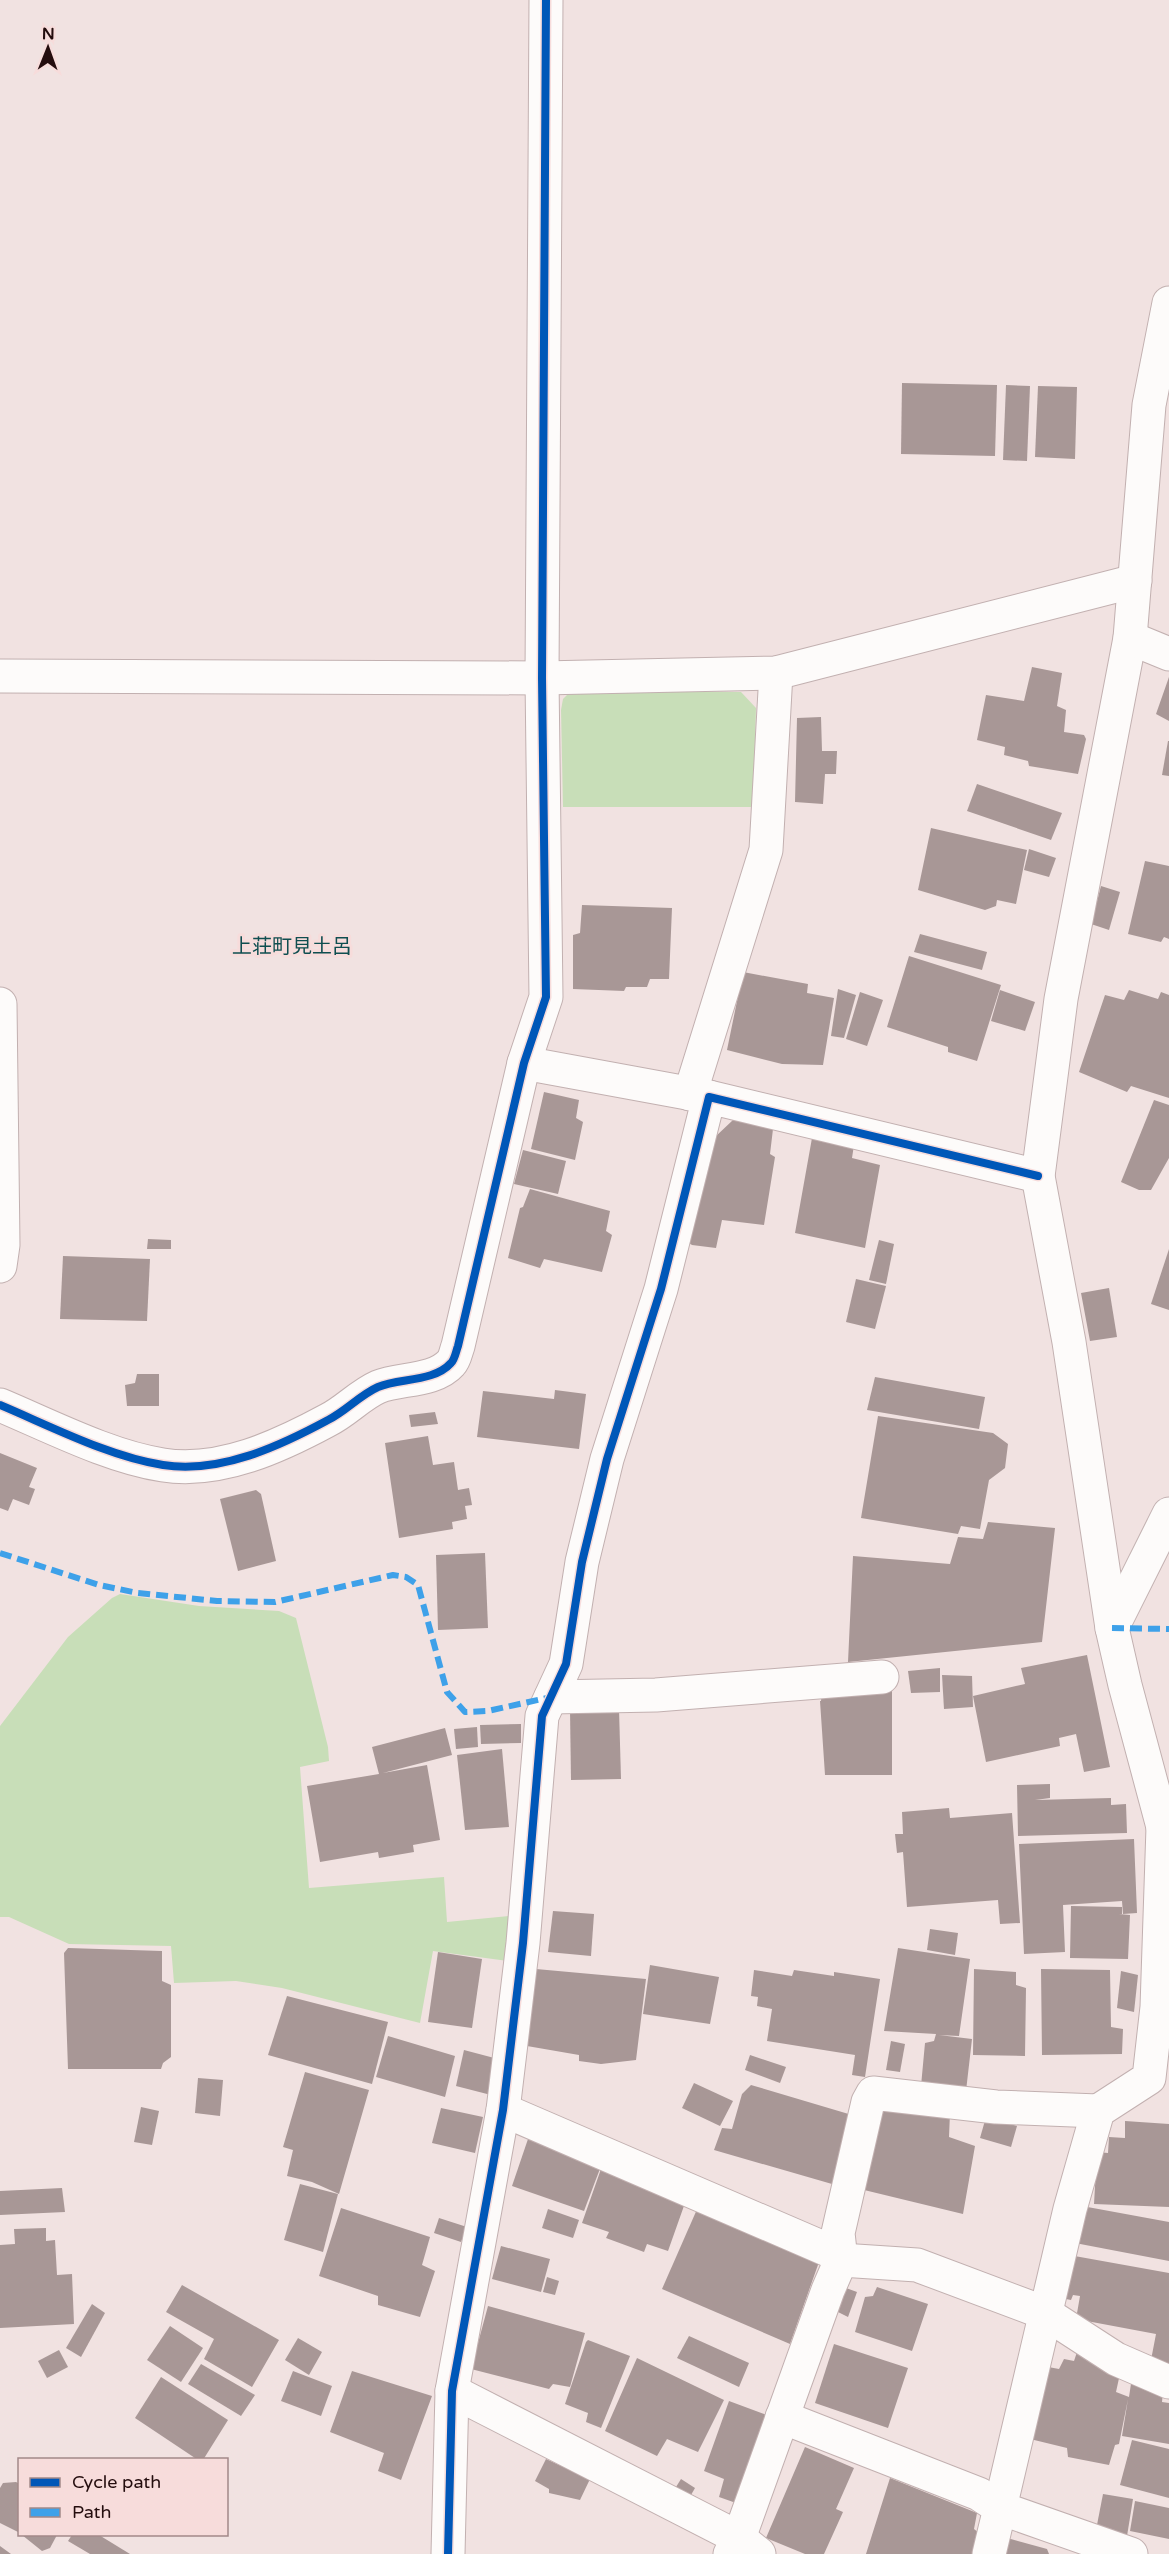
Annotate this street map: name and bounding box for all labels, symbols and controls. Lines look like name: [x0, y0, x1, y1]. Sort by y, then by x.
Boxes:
north arrow: [18, 18, 78, 78]
text: N: [42, 24, 55, 44]
district label: 上荘町見土呂: [232, 935, 352, 959]
legend: [18, 2458, 228, 2536]
text: Cycle path: [72, 2471, 161, 2493]
text: Path: [72, 2501, 111, 2523]

